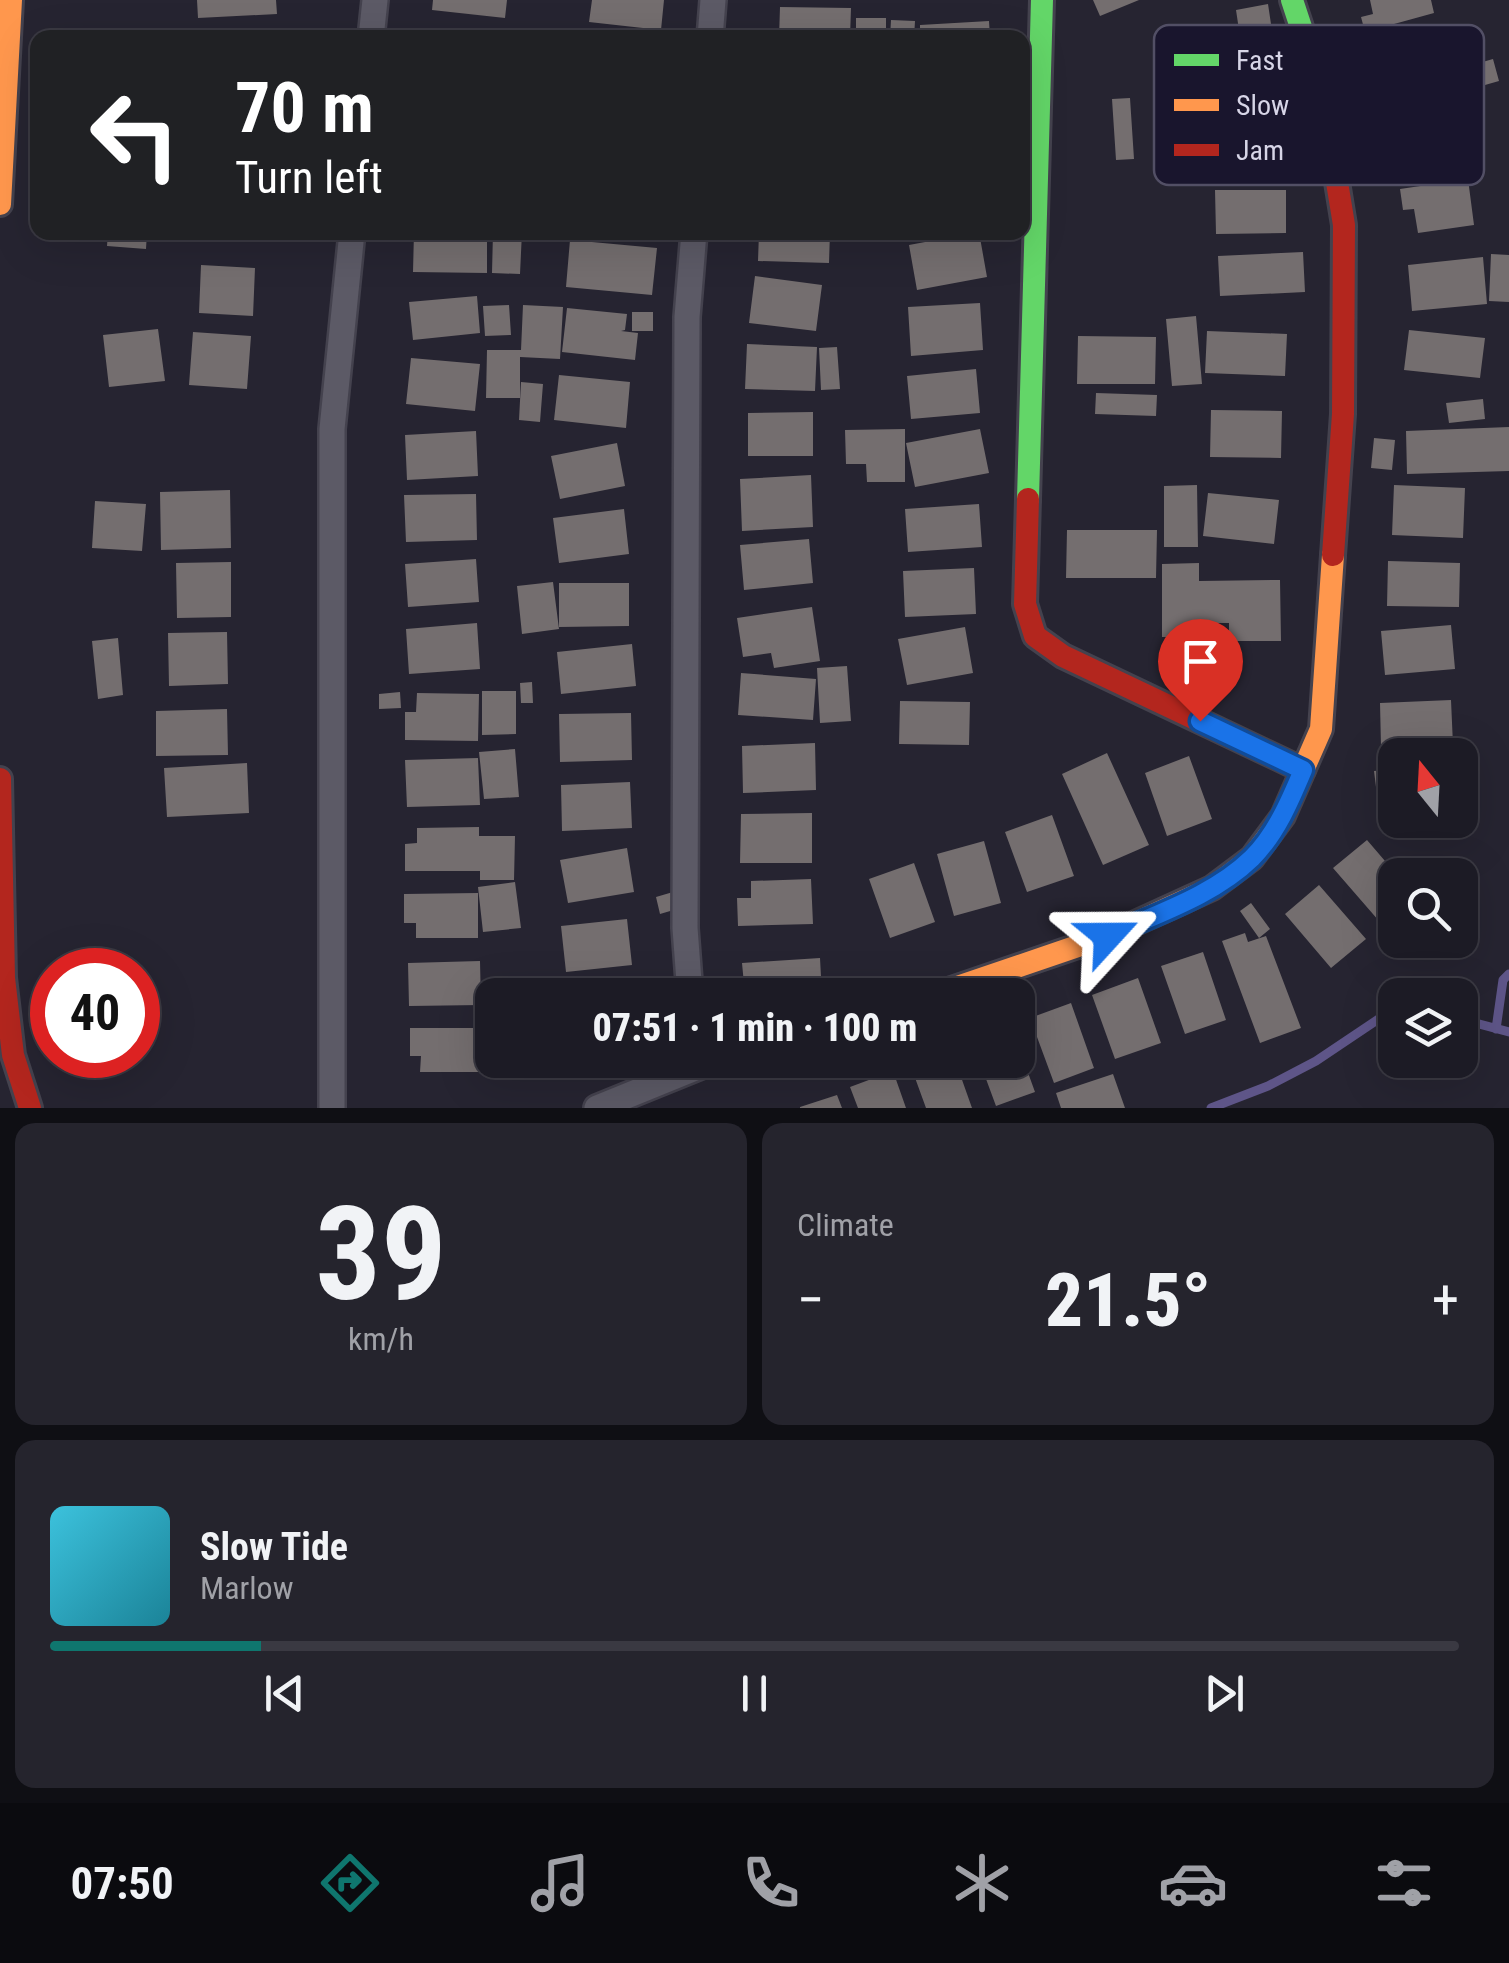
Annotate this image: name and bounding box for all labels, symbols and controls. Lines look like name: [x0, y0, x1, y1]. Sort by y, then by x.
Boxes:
legend: [1154, 25, 1484, 185]
text: Fast: [1236, 44, 1283, 77]
text: 70 m: [235, 67, 374, 149]
icon: left: [70, 70, 200, 200]
text: Slow: [1236, 89, 1289, 122]
text: Jam: [1236, 134, 1284, 167]
text: Turn left: [235, 151, 383, 204]
pin: [1158, 619, 1243, 722]
icon: arrive: [1173, 634, 1228, 689]
north arrow: [1378, 738, 1478, 838]
map controls: [1378, 738, 1478, 1078]
button: search: [1378, 858, 1478, 958]
position arrow: [1056, 884, 1160, 988]
speed limit sign: 40: [30, 948, 160, 1078]
button: layers: [1378, 978, 1478, 1078]
text: 07:51 · 1 min · 100 m: [593, 1006, 917, 1050]
text: 39: [315, 1178, 447, 1331]
text: Climate: [797, 1206, 894, 1244]
text: 21.5°: [1045, 1256, 1211, 1344]
text: −: [797, 1268, 825, 1332]
text: +: [1432, 1268, 1459, 1332]
text: km/h: [348, 1320, 414, 1358]
text: Slow Tide: [200, 1525, 348, 1569]
text: Marlow: [200, 1569, 293, 1607]
icon: previous: [257, 1666, 312, 1721]
icon: pause: [727, 1666, 782, 1721]
icon: next: [1197, 1666, 1252, 1721]
icon: directions: [315, 1848, 385, 1918]
icon: music: [525, 1848, 595, 1918]
icon: phone: [736, 1848, 806, 1918]
icon: climate: [947, 1848, 1017, 1918]
icon: car: [1158, 1848, 1228, 1918]
icon: filters: [1369, 1848, 1439, 1918]
text: 07:50: [70, 1857, 174, 1910]

